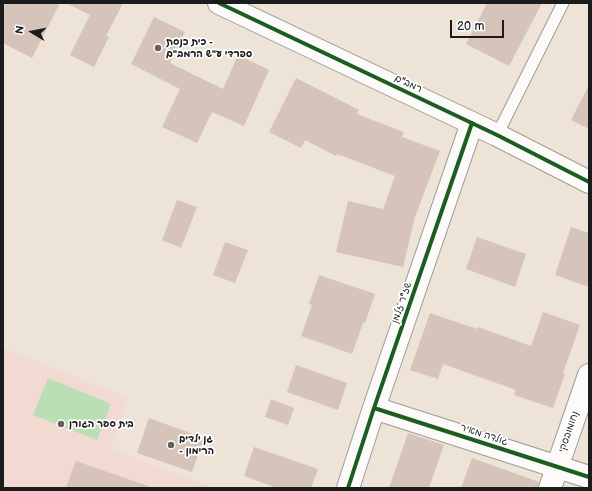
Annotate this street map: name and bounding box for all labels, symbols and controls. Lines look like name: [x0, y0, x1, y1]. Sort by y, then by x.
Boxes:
north arrow: [12, 12, 52, 52]
scale bar: [452, 12, 506, 38]
text: 20 m: [457, 19, 484, 34]
text: N: [13, 25, 27, 35]
place label: כית כנסת - ספרדי ע"ש הרמב"ם: [166, 36, 252, 60]
marker: כית כנסת - ספרדי ע"ש הרמב"ם: [153, 43, 163, 53]
street label: רמב"ם: [392, 72, 424, 96]
street label: שז"ר זלמן: [389, 281, 415, 325]
street label: נחומובסקי: [556, 410, 582, 454]
place label: בית ספר הגורן: [69, 418, 134, 430]
marker: בית ספר הגורן: [56, 419, 66, 429]
street label: גולדה מאיר: [458, 422, 510, 448]
place label: גן ילדים - הרימון: [179, 433, 214, 456]
marker: גן ילדים - הרימון: [166, 440, 176, 450]

